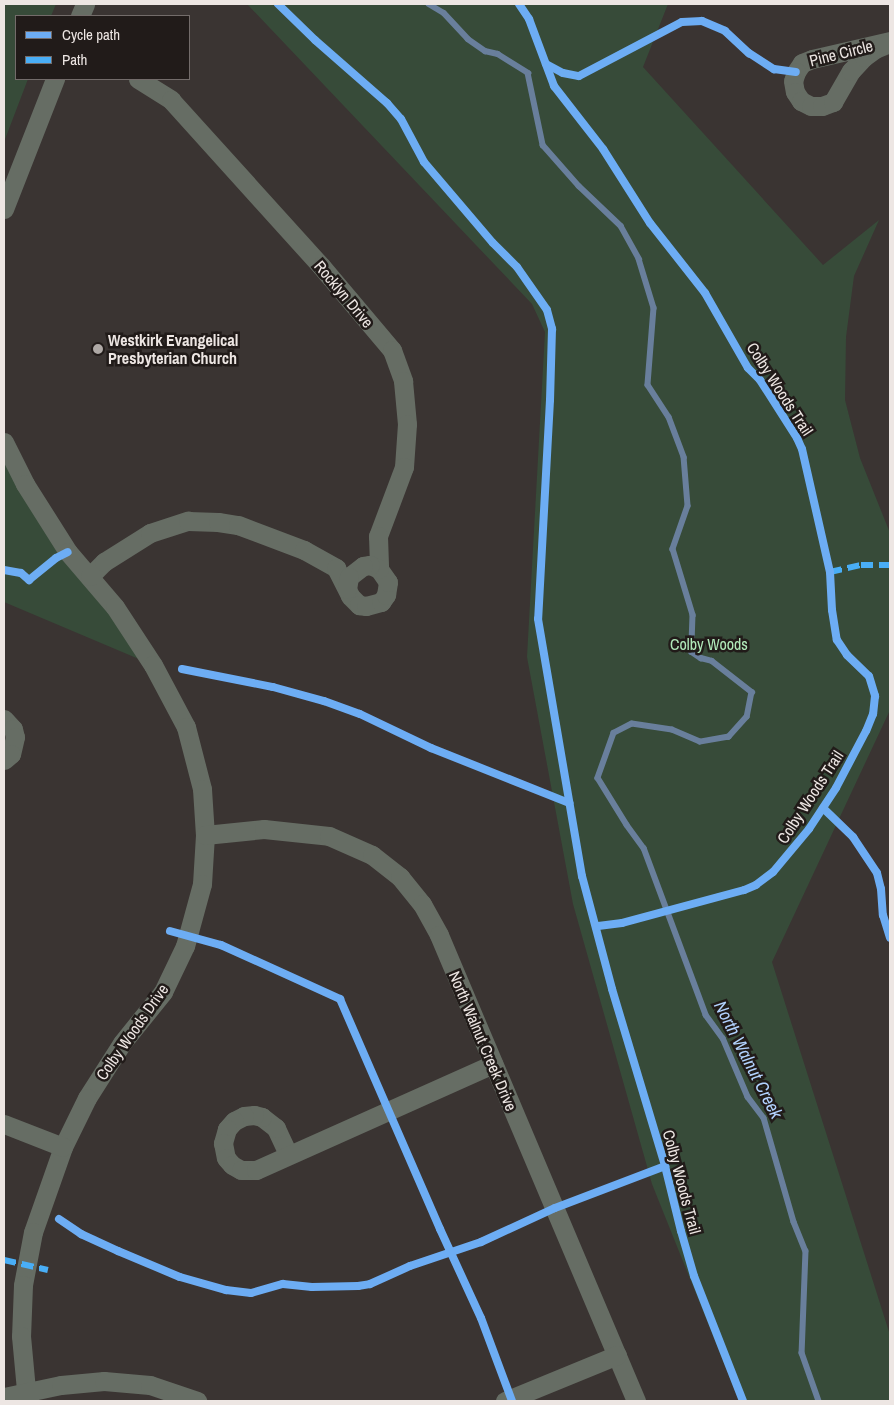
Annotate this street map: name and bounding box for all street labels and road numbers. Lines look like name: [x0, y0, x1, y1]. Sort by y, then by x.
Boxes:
street label: Pine Circle: [807, 36, 875, 70]
street label: Rocklyn Drive: [310, 257, 378, 331]
street label: Colby Woods Trail: [743, 339, 817, 439]
street label: Colby Woods Trail: [773, 747, 847, 847]
street label: North Walnut Creek Drive: [445, 968, 521, 1114]
street label: Colby Woods Drive: [92, 980, 172, 1084]
street label: Colby Woods Trail: [659, 1128, 705, 1236]

